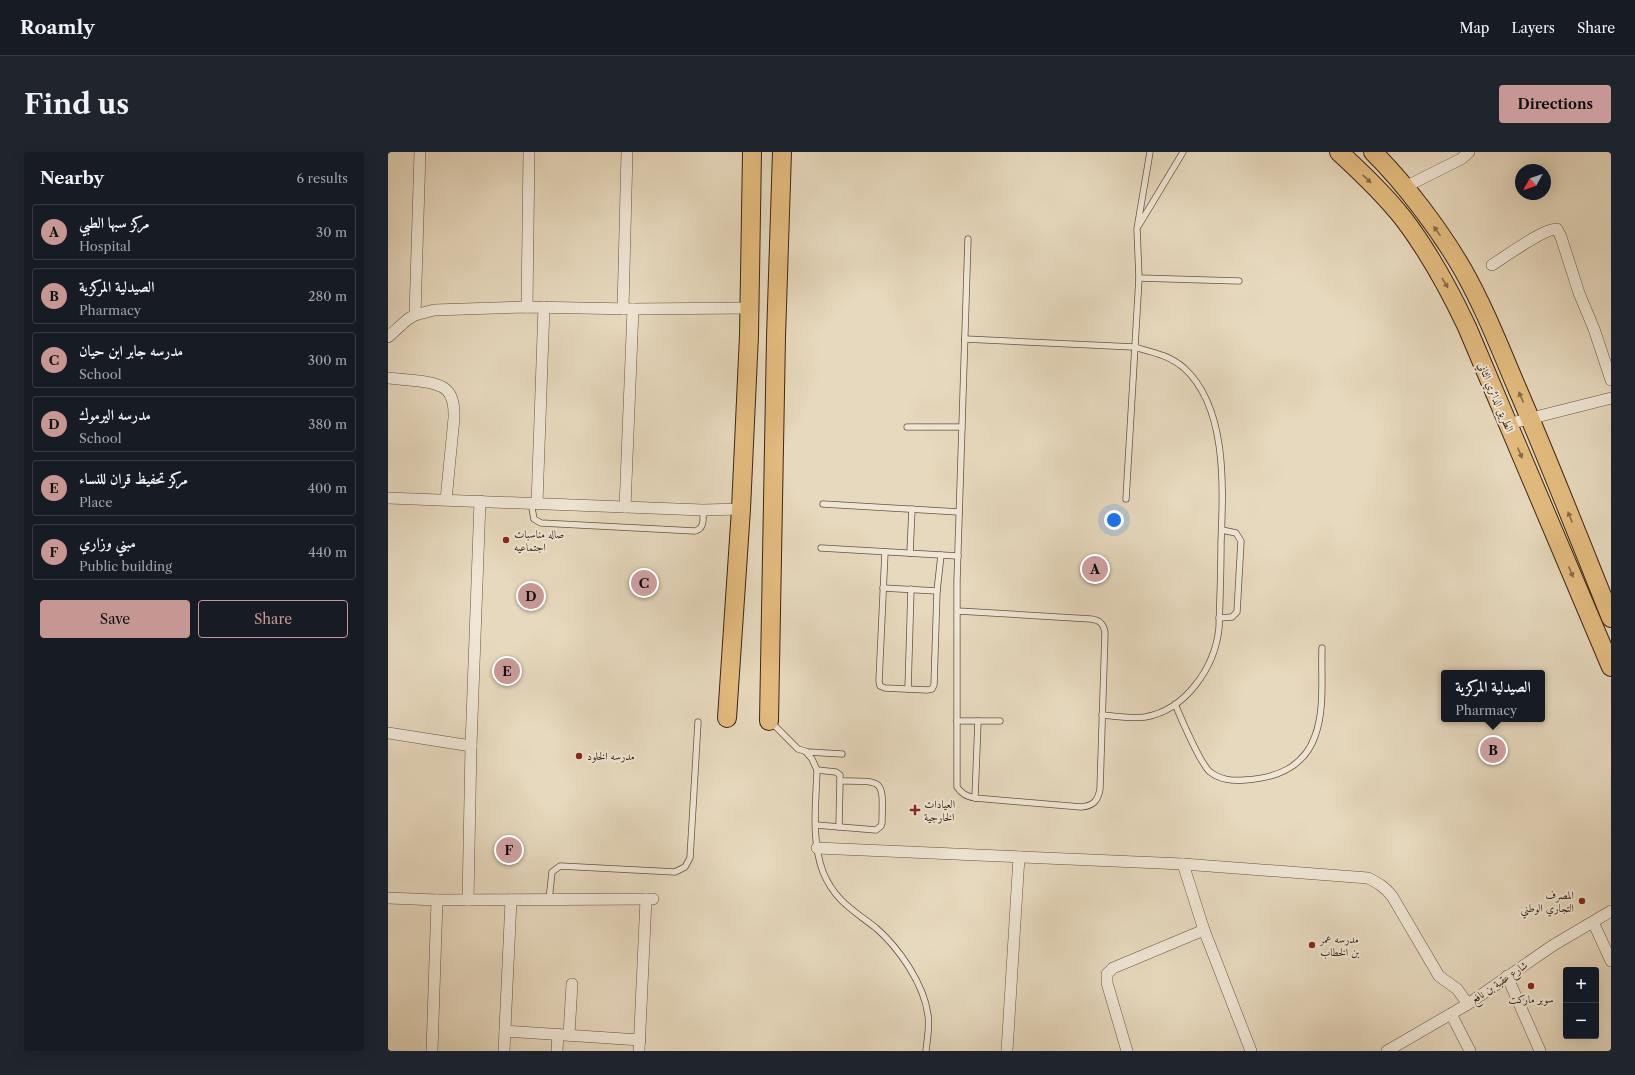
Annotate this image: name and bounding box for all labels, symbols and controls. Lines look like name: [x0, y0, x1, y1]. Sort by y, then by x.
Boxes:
text: Roamly: [20, 16, 95, 39]
text: Map: [1459, 19, 1489, 37]
text: Layers: [1511, 19, 1555, 37]
text: Share: [1577, 19, 1615, 37]
button: Directions: [1499, 85, 1611, 123]
text: Find us: [24, 87, 129, 121]
north arrow: [1515, 164, 1551, 200]
text: Nearby: [40, 168, 104, 188]
text: 6 results: [297, 170, 348, 186]
one-way arrow: [1362, 174, 1372, 184]
text: مركز سبها الطبي: [79, 213, 149, 232]
text: A: [49, 224, 59, 240]
text: 30 m: [316, 224, 347, 240]
one-way arrow: [1433, 226, 1441, 237]
text: Hospital: [79, 238, 131, 254]
text: الصيدلية المركزية: [79, 277, 155, 296]
one-way arrow: [1441, 278, 1449, 288]
text: B: [49, 288, 59, 304]
text: 280 m: [308, 288, 347, 304]
text: Pharmacy: [79, 302, 141, 318]
text: مدرسه جابر ابن حيان: [79, 341, 183, 360]
text: C: [49, 352, 59, 368]
text: 300 m: [308, 352, 347, 368]
street label: الطريق الدائري الثاني: [1473, 360, 1517, 435]
text: School: [79, 366, 122, 382]
one-way arrow: [1517, 390, 1523, 402]
text: مدرسه اليرموك: [79, 405, 151, 424]
text: D: [48, 416, 60, 432]
text: 380 m: [308, 416, 347, 432]
text: School: [79, 430, 122, 446]
one-way arrow: [1517, 447, 1523, 459]
text: مركز تحفيظ قران للنساء: [79, 469, 188, 488]
text: E: [49, 480, 59, 496]
text: 400 m: [307, 480, 347, 496]
text: Place: [79, 494, 112, 510]
your location: [1104, 510, 1124, 530]
one-way arrow: [1567, 511, 1573, 522]
place label: صاله مناسبات اجتماعيه: [514, 527, 565, 554]
text: مبني وزاري: [79, 533, 136, 552]
marker: صاله مناسبات اجتماعيه: [501, 535, 511, 545]
text: F: [50, 544, 58, 560]
text: 440 m: [308, 544, 347, 560]
pin: A: [1082, 554, 1108, 584]
text: Public building: [79, 558, 172, 574]
one-way arrow: [1568, 567, 1574, 579]
pin: C: [631, 568, 657, 598]
pin: D: [518, 581, 544, 611]
button: Save: [40, 600, 190, 638]
button: Share: [198, 600, 348, 638]
pin: E: [494, 656, 520, 686]
popup: [1441, 670, 1545, 722]
text: الصيدلية المركزية: [1455, 677, 1531, 696]
text: Pharmacy: [1455, 702, 1517, 718]
pin: B: [1480, 735, 1506, 765]
place label: مدرسه الخلود: [587, 749, 635, 763]
marker: مدرسه الخلود: [574, 751, 584, 761]
place label: العيادات الخارجية: [924, 797, 955, 824]
marker: العيادات الخارجية: [909, 804, 921, 816]
pin: F: [496, 835, 522, 865]
place label: المصرف التجاري الوطني: [1521, 888, 1574, 919]
marker: المصرف التجاري الوطني: [1577, 896, 1587, 906]
place label: مدرسه عمر بن الخطاب: [1319, 932, 1359, 959]
marker: مدرسه عمر بن الخطاب: [1307, 940, 1317, 950]
street label: شارع عقبة بن نافع: [1468, 958, 1532, 1009]
map controls: [1563, 967, 1599, 1039]
button: +: [1563, 967, 1599, 1003]
marker: سوبر ماركت: [1526, 981, 1536, 991]
place label: سوبر ماركت: [1508, 992, 1554, 1006]
button: −: [1563, 1003, 1599, 1039]

